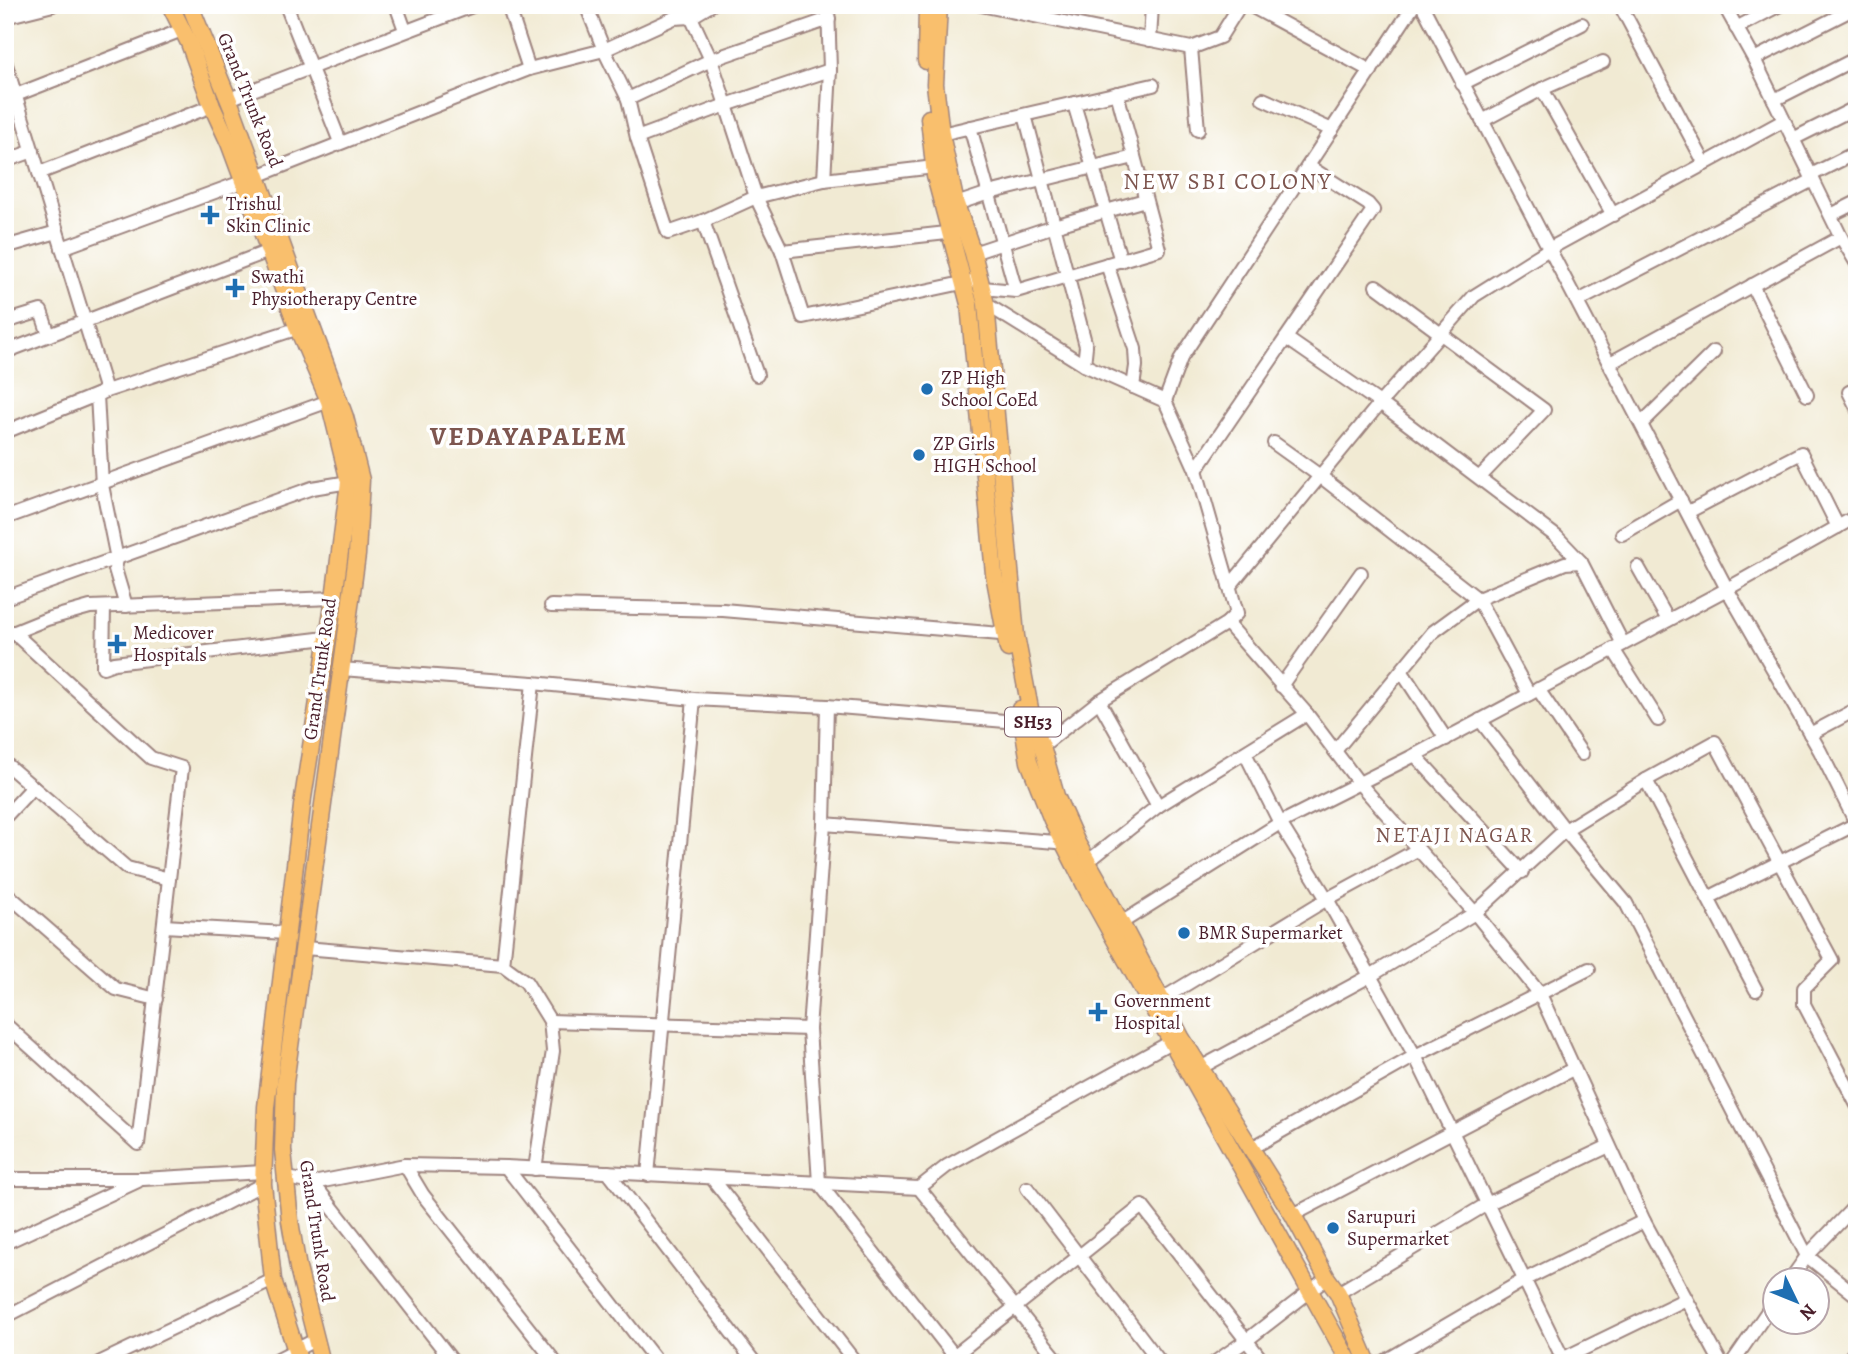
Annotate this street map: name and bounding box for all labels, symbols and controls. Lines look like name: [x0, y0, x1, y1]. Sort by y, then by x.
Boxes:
street label: Grand Trunk Road: [211, 29, 289, 172]
district label: NEW SBI COLONY: [1123, 166, 1333, 197]
place label: Trishul Skin Clinic: [226, 191, 311, 239]
marker: Trishul Skin Clinic: [200, 205, 220, 225]
place label: Swathi Physiotherapy Centre: [251, 264, 417, 312]
marker: Swathi Physiotherapy Centre: [225, 278, 245, 298]
place label: ZP High School CoEd: [941, 365, 1039, 413]
marker: ZP High School CoEd: [919, 381, 935, 397]
district label: VEDAYAPALEM: [429, 419, 628, 454]
place label: ZP Girls HIGH School: [933, 431, 1037, 479]
marker: ZP Girls HIGH School: [911, 447, 927, 463]
street label: Grand Trunk Road: [297, 596, 343, 742]
place label: Medicover Hospitals: [133, 620, 214, 668]
marker: Medicover Hospitals: [107, 634, 127, 654]
road number: SH53: [1005, 708, 1061, 736]
district label: NETAJI NAGAR: [1376, 821, 1534, 849]
place label: BMR Supermarket: [1198, 920, 1343, 946]
marker: BMR Supermarket: [1176, 925, 1192, 941]
place label: Government Hospital: [1114, 988, 1211, 1036]
marker: Government Hospital: [1088, 1002, 1108, 1022]
street label: Grand Trunk Road: [293, 1158, 341, 1305]
place label: Sarupuri Supermarket: [1347, 1204, 1449, 1252]
marker: Sarupuri Supermarket: [1325, 1220, 1341, 1236]
north arrow: [1760, 1266, 1830, 1336]
text: N: [1793, 1298, 1822, 1326]

